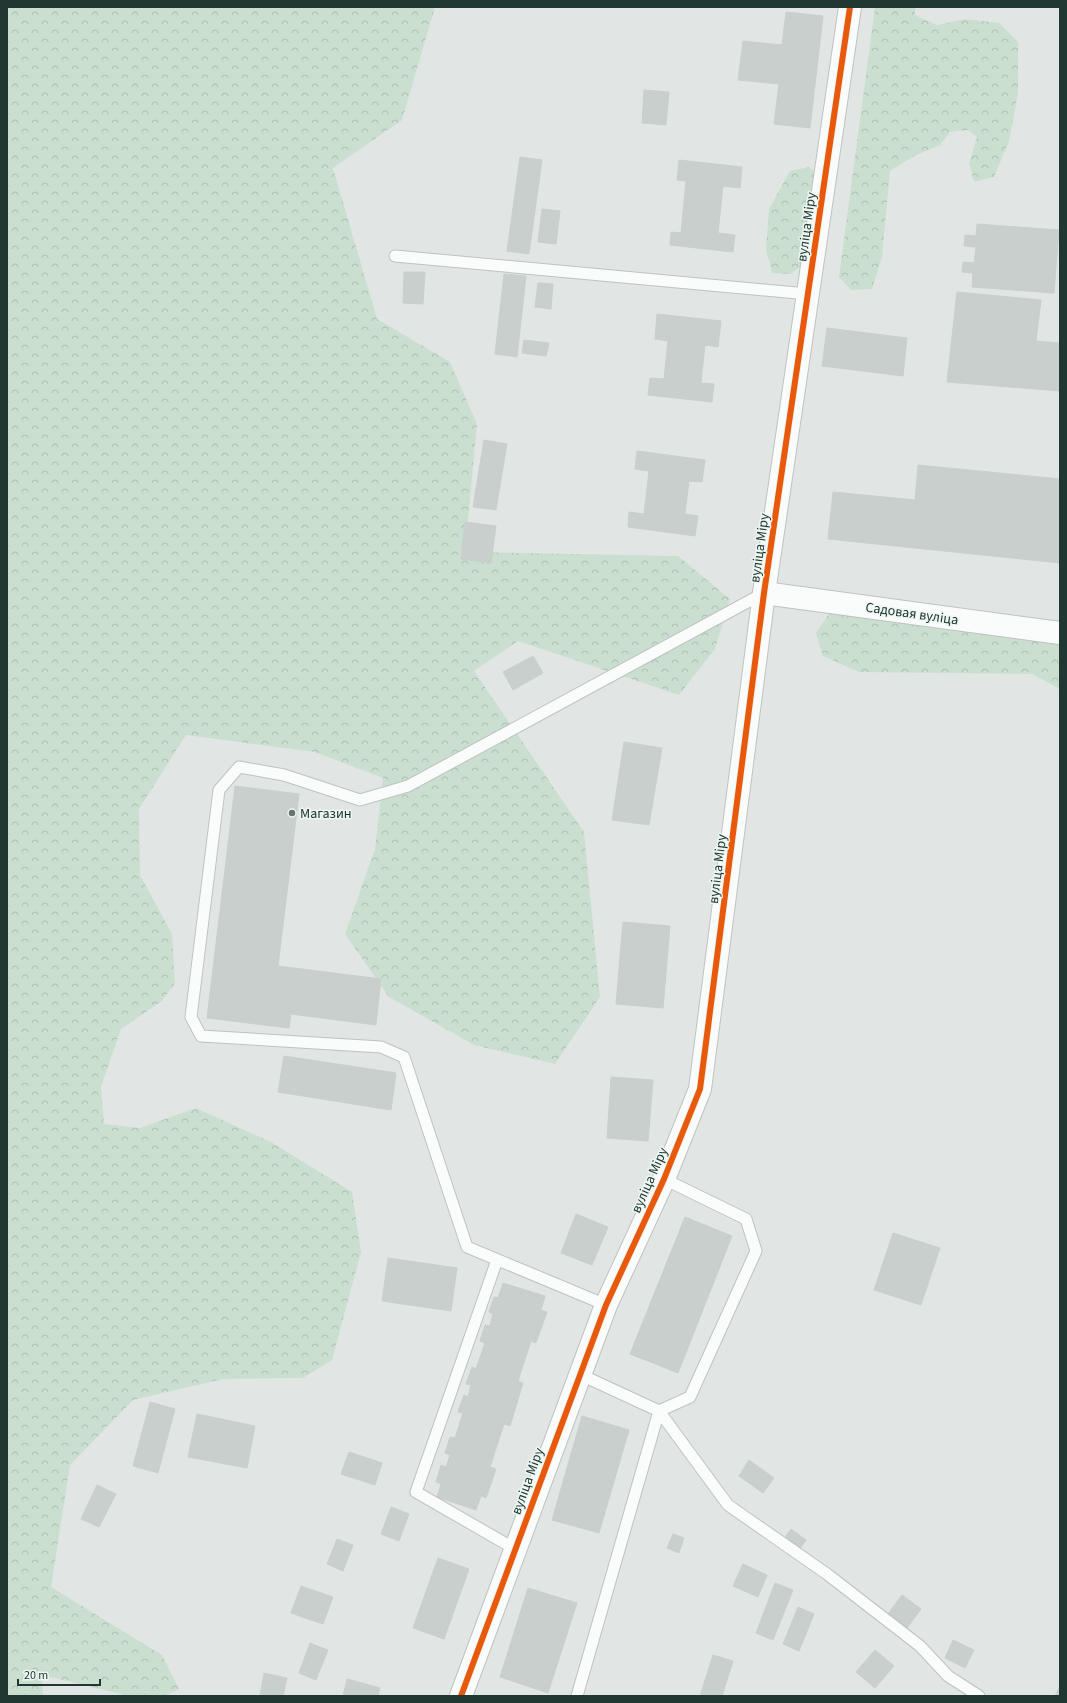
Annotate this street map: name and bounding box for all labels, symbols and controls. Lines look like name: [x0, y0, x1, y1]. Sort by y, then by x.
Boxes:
street label: вуліца Міру: [792, 191, 822, 263]
street label: вуліца Міру: [745, 512, 775, 584]
street label: Садовая вуліца: [864, 598, 960, 630]
place label: Магазин: [300, 804, 352, 824]
marker: Магазин: [287, 808, 297, 818]
street label: вуліца Міру: [704, 833, 732, 905]
street label: вуліца Міру: [627, 1144, 673, 1216]
street label: вуліца Міру: [507, 1445, 549, 1518]
scale bar: [18, 1661, 100, 1687]
text: 20 m: [24, 1667, 48, 1684]

